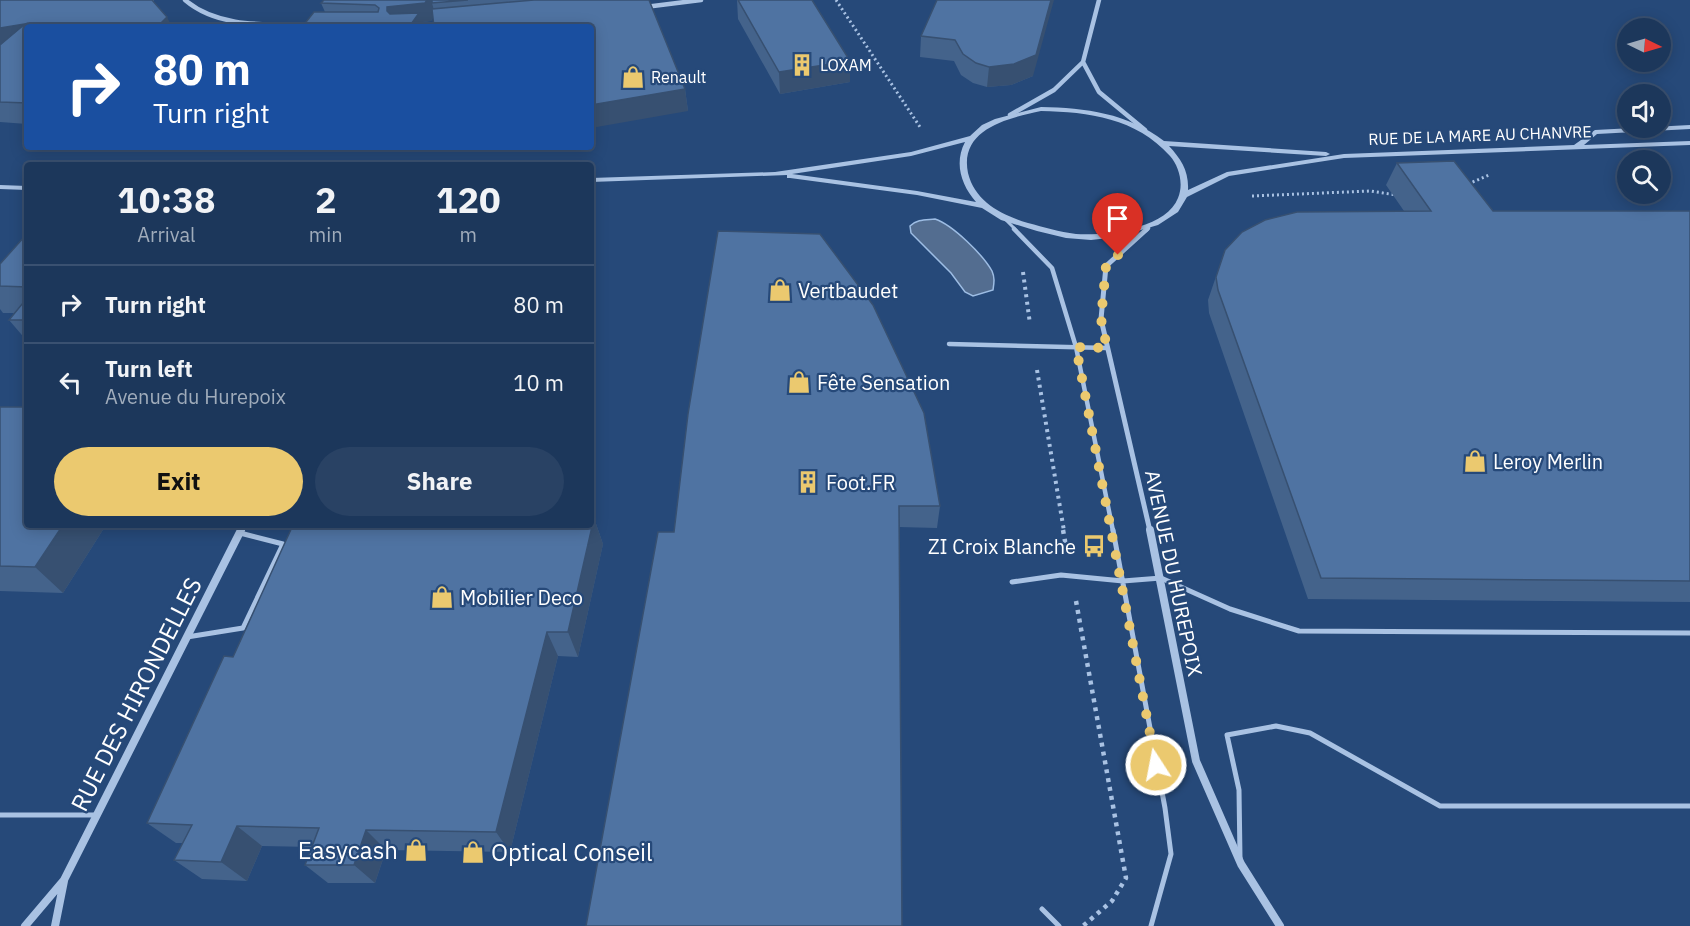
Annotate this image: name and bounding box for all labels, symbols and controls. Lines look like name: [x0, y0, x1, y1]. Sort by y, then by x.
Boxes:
north arrow: [1617, 18, 1671, 72]
map controls: [1617, 18, 1671, 204]
text: 80 m: [153, 42, 251, 97]
icon: right: [54, 48, 132, 126]
building icon: LOXAM: [789, 52, 815, 78]
place label: LOXAM: [820, 55, 872, 75]
shop icon: Renault: [620, 64, 646, 90]
place label: Renault: [651, 67, 706, 87]
button: sound: [1617, 84, 1671, 138]
text: Turn right: [153, 95, 270, 130]
street label: RUE DE LA MARE AU CHANVRE: [1368, 121, 1592, 149]
button: search: [1617, 150, 1671, 204]
text: 10:38: [117, 176, 216, 223]
text: 2: [315, 176, 337, 223]
text: 120: [436, 176, 501, 223]
pin: [1092, 193, 1143, 255]
icon: arrive: [1101, 202, 1134, 235]
text: Arrival: [137, 221, 196, 248]
text: min: [309, 221, 343, 248]
text: m: [460, 221, 477, 248]
shop icon: Vertbaudet: [767, 277, 793, 303]
place label: Vertbaudet: [798, 277, 898, 304]
icon: right: [54, 288, 87, 321]
text: Turn right: [105, 290, 206, 319]
text: 80 m: [513, 290, 564, 319]
text: Turn left: [105, 354, 193, 383]
icon: left: [54, 366, 87, 399]
text: 10 m: [513, 368, 564, 397]
shop icon: Fête Sensation: [786, 369, 812, 395]
place label: Fête Sensation: [817, 369, 950, 396]
text: Avenue du Hurepoix: [105, 383, 286, 410]
button: Exit: [54, 447, 303, 516]
button: Share: [315, 447, 564, 516]
shop icon: Leroy Merlin: [1462, 448, 1488, 474]
place label: Leroy Merlin: [1493, 448, 1603, 475]
street label: AVENUE DU HUREPOIX: [1139, 467, 1209, 679]
building icon: Foot.FR: [795, 469, 821, 495]
place label: Foot.FR: [826, 469, 896, 496]
place label: ZI Croix Blanche: [928, 533, 1076, 560]
bus stop icon: ZI Croix Blanche: [1081, 533, 1107, 559]
street label: RUE DES HIRONDELLES: [63, 572, 209, 816]
shop icon: Mobilier Deco: [429, 584, 455, 610]
place label: Mobilier Deco: [460, 584, 583, 611]
position arrow: [1124, 733, 1188, 797]
place label: Easycash: [298, 834, 398, 866]
place label: Optical Conseil: [491, 836, 653, 868]
shop icon: Easycash: [403, 837, 429, 863]
shop icon: Optical Conseil: [460, 839, 486, 865]

